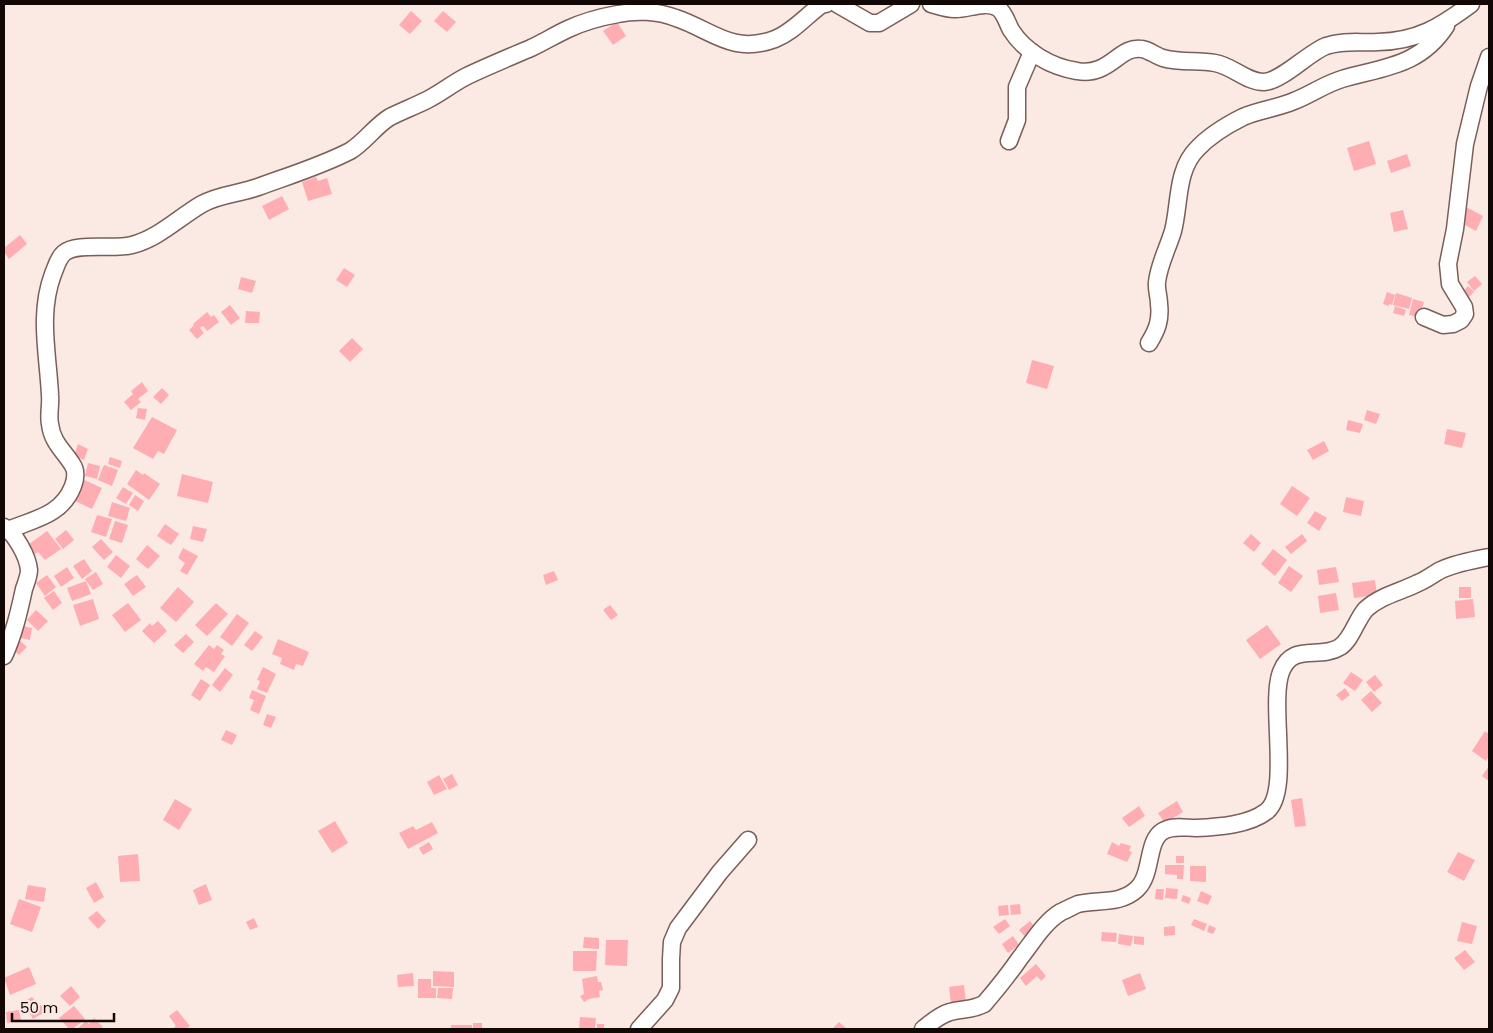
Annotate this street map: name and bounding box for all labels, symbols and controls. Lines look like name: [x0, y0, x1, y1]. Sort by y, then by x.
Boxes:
scale bar: [12, 990, 115, 1022]
text: 50 m: [20, 997, 58, 1018]

